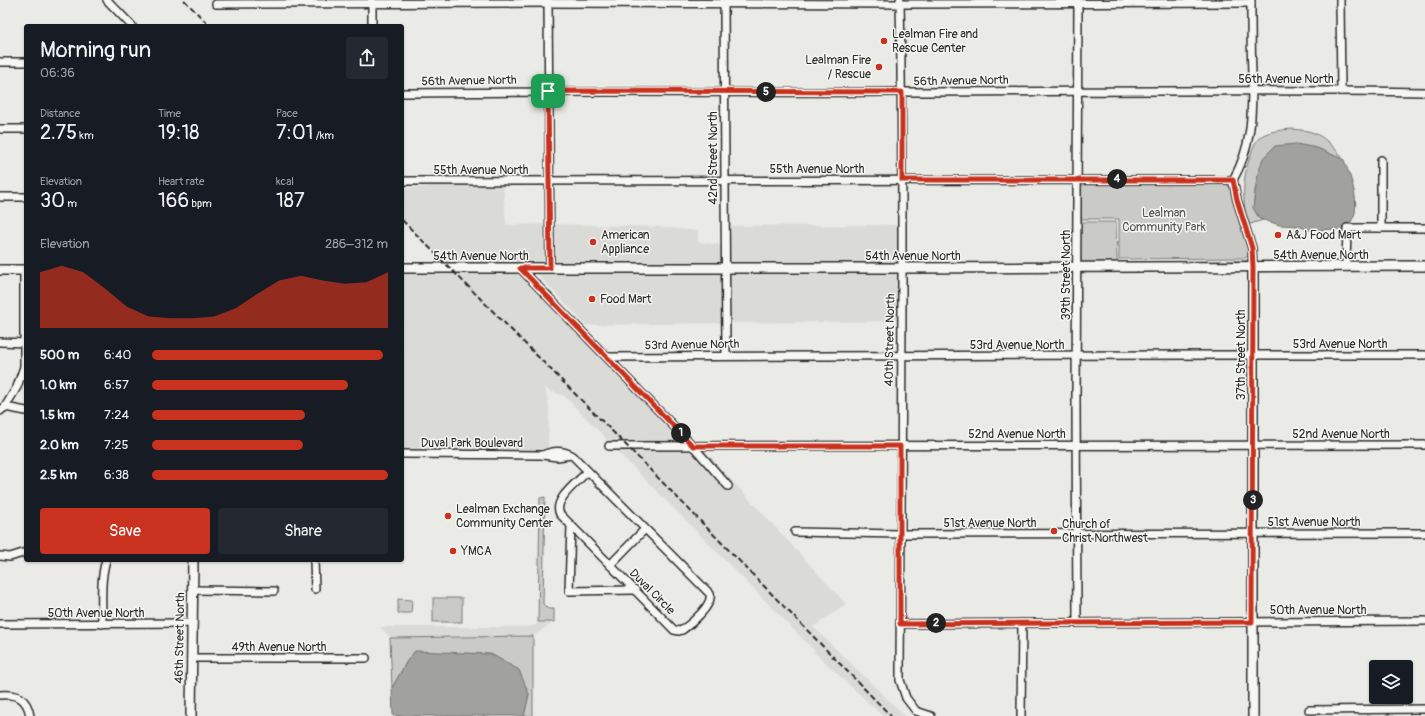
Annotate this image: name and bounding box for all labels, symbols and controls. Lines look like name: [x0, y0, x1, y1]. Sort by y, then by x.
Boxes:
place label: Lealman Fire and Rescue Center: [892, 27, 978, 56]
text: Morning run: [40, 36, 151, 64]
marker: Lealman Fire and Rescue Center: [879, 36, 889, 46]
button: share: [346, 37, 388, 79]
place label: Lealman Fire / Rescue: [805, 53, 871, 82]
marker: Lealman Fire / Rescue: [874, 62, 884, 72]
text: 06:36: [40, 65, 75, 81]
street label: 56th Avenue North: [1238, 72, 1334, 87]
street label: 56th Avenue North: [421, 73, 517, 89]
street label: 56th Avenue North: [913, 73, 1009, 89]
pin: [531, 74, 565, 108]
icon: arrive: [537, 80, 559, 102]
pin: 5: [756, 82, 776, 102]
text: 5: [763, 85, 769, 98]
text: Distance: [40, 107, 80, 120]
text: Time: [158, 107, 181, 120]
text: Pace: [276, 107, 298, 120]
street label: 42nd Street North: [706, 111, 721, 205]
text: 2.75: [40, 120, 77, 145]
text: 19:18: [158, 120, 199, 145]
text: 7:01: [276, 120, 313, 145]
text: km: [77, 129, 94, 142]
text: /km: [313, 129, 334, 142]
street label: 55th Avenue North: [770, 162, 865, 177]
street label: 55th Avenue North: [434, 163, 529, 178]
pin: 4: [1107, 169, 1127, 189]
text: 4: [1114, 172, 1120, 185]
text: Elevation: [40, 175, 82, 188]
text: Heart rate: [158, 175, 204, 188]
text: kcal: [276, 175, 294, 188]
text: 30: [40, 188, 65, 213]
text: 166: [158, 188, 189, 213]
text: 187: [276, 188, 304, 213]
text: m: [65, 197, 77, 210]
text: bpm: [189, 197, 212, 210]
park label: Lealman Community Park: [1122, 206, 1206, 235]
place label: American Appliance: [601, 228, 650, 257]
place label: A&J Food Mart: [1286, 228, 1361, 243]
street label: 39th Street North: [1059, 229, 1074, 320]
marker: A&J Food Mart: [1273, 230, 1283, 240]
text: Elevation: [40, 236, 90, 252]
text: 286–312 m: [325, 236, 388, 252]
marker: American Appliance: [588, 237, 598, 247]
street label: 54th Avenue North: [1273, 248, 1369, 263]
street label: 54th Avenue North: [433, 249, 529, 264]
street label: 54th Avenue North: [865, 249, 961, 264]
place label: Food Mart: [600, 292, 652, 307]
street label: 40th Street North: [882, 293, 898, 386]
marker: Food Mart: [587, 294, 597, 304]
street label: 37th Street North: [1234, 309, 1249, 400]
street label: 53rd Avenue North: [645, 337, 740, 353]
street label: 53rd Avenue North: [1293, 337, 1388, 352]
street label: 53rd Avenue North: [970, 338, 1065, 353]
text: 500 m: [40, 347, 79, 363]
text: 6:40: [104, 347, 131, 363]
text: 1.0 km: [40, 377, 77, 393]
text: 6:57: [104, 377, 129, 393]
text: 1.5 km: [40, 407, 75, 423]
text: 7:24: [104, 407, 129, 423]
pin: 1: [671, 423, 691, 443]
text: 1: [679, 426, 683, 439]
street label: 52nd Avenue North: [968, 427, 1066, 442]
street label: 52nd Avenue North: [1292, 427, 1390, 442]
street label: Duval Park Boulevard: [421, 436, 523, 451]
text: 2.0 km: [40, 437, 79, 453]
text: 7:25: [104, 437, 129, 453]
text: 2.5 km: [40, 467, 77, 483]
text: 6:38: [104, 467, 129, 483]
pin: 3: [1243, 490, 1263, 510]
text: 3: [1250, 493, 1256, 506]
place label: Lealman Exchange Community Center: [456, 502, 554, 531]
button: Save: [40, 508, 210, 554]
button: Share: [218, 508, 388, 554]
marker: Lealman Exchange Community Center: [443, 511, 453, 521]
street label: 51st Avenue North: [1268, 515, 1361, 530]
street label: 51st Avenue North: [944, 516, 1037, 531]
place label: Church of Christ Northwest: [1062, 517, 1148, 546]
marker: Church of Christ Northwest: [1049, 526, 1059, 536]
place label: YMCA: [460, 544, 492, 559]
marker: YMCA: [448, 546, 458, 556]
street label: Duval Circle: [626, 566, 678, 618]
street label: 46th Street North: [172, 592, 188, 684]
street label: 50th Avenue North: [1270, 603, 1367, 618]
street label: 50th Avenue North: [48, 606, 145, 621]
pin: 2: [926, 613, 946, 633]
text: 2: [933, 616, 939, 629]
street label: 49th Avenue North: [231, 640, 327, 655]
map controls: [1369, 660, 1413, 704]
button: layers: [1369, 660, 1413, 704]

